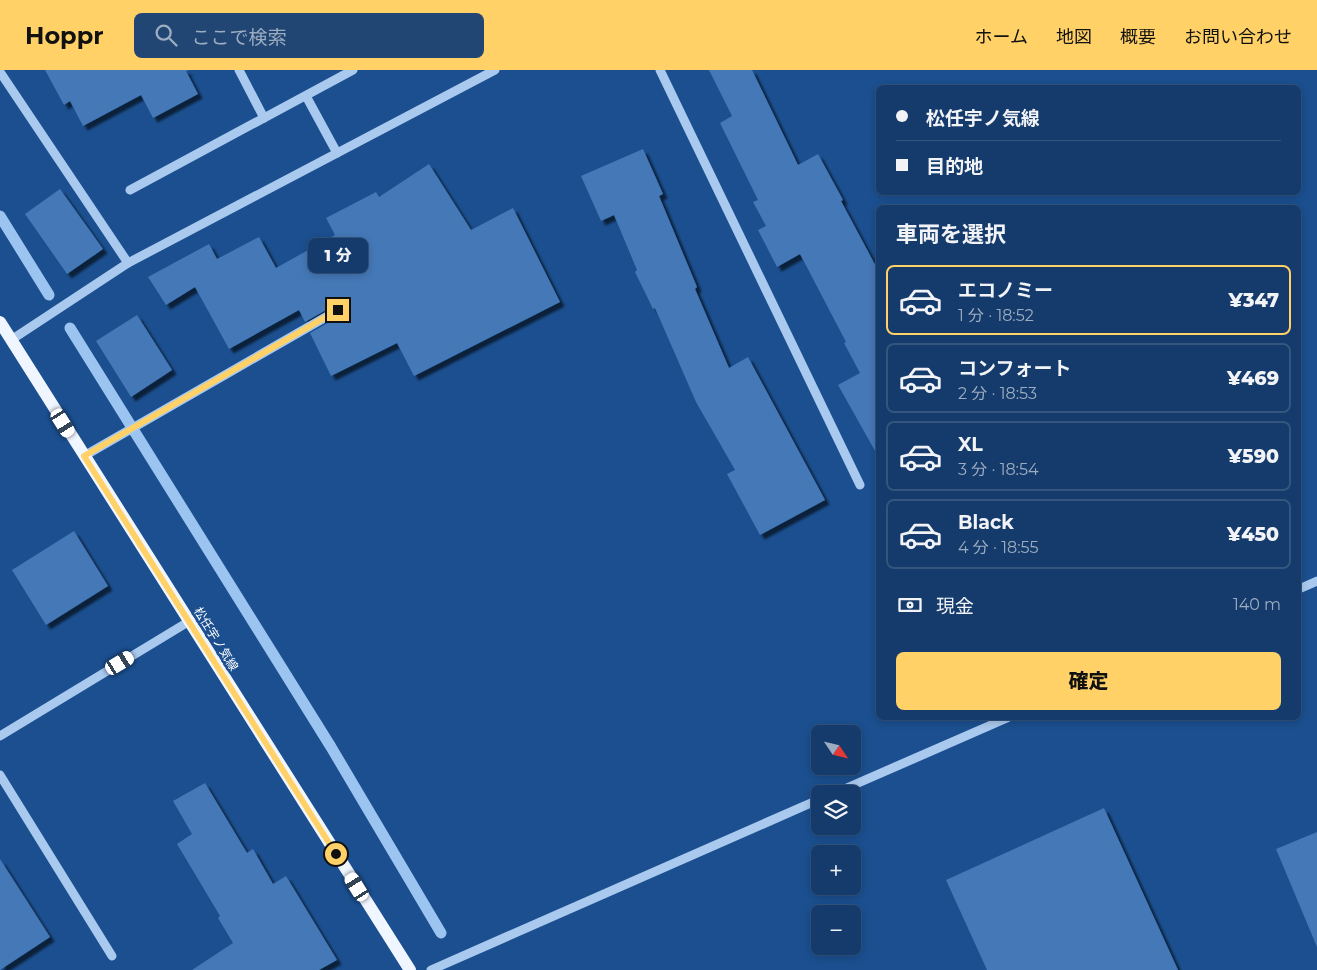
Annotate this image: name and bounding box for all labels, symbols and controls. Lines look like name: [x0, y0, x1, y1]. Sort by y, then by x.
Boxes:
search box: [134, 13, 484, 58]
text: Hoppr: [25, 21, 104, 50]
icon: search: [152, 21, 180, 49]
text: ここで検索: [192, 26, 287, 49]
text: ホーム: [975, 26, 1028, 48]
text: 地図: [1056, 26, 1092, 48]
text: 概要: [1120, 26, 1156, 48]
text: お問い合わせ: [1184, 26, 1292, 48]
text: 松任宇ノ気線: [926, 107, 1040, 130]
text: 目的地: [926, 155, 983, 178]
text: 車両を選択: [896, 221, 1006, 248]
callout: 1 分: [308, 238, 368, 272]
text: 1 分: [324, 246, 352, 265]
icon: car: [898, 278, 943, 323]
text: エコノミー: [958, 279, 1053, 302]
text: ¥347: [1228, 289, 1279, 312]
route end: [327, 299, 349, 321]
text: 1 分 · 18:52: [958, 306, 1034, 325]
icon: car: [898, 356, 943, 401]
text: コンフォート: [958, 357, 1071, 380]
text: ¥469: [1227, 367, 1279, 390]
text: 2 分 · 18:53: [958, 384, 1037, 403]
car: [48, 406, 77, 440]
text: XL: [958, 433, 983, 456]
icon: car: [898, 434, 943, 479]
text: ¥590: [1228, 445, 1279, 468]
text: 3 分 · 18:54: [958, 460, 1039, 479]
text: Black: [958, 511, 1014, 534]
icon: car: [898, 512, 943, 557]
text: ¥450: [1227, 523, 1279, 546]
text: 4 分 · 18:55: [958, 538, 1039, 557]
icon: cash: [896, 591, 924, 619]
text: 現金: [936, 595, 974, 618]
text: 140 m: [1233, 595, 1281, 614]
street label: 松任宇ノ気線: [191, 604, 242, 673]
car: [103, 649, 136, 677]
button: 確定: [896, 652, 1281, 710]
north arrow: [811, 725, 861, 775]
map controls: [811, 725, 861, 955]
button: layers: [811, 785, 861, 835]
route start: [325, 843, 347, 865]
button: +: [811, 845, 861, 895]
car: [342, 870, 371, 904]
button: −: [811, 905, 861, 955]

